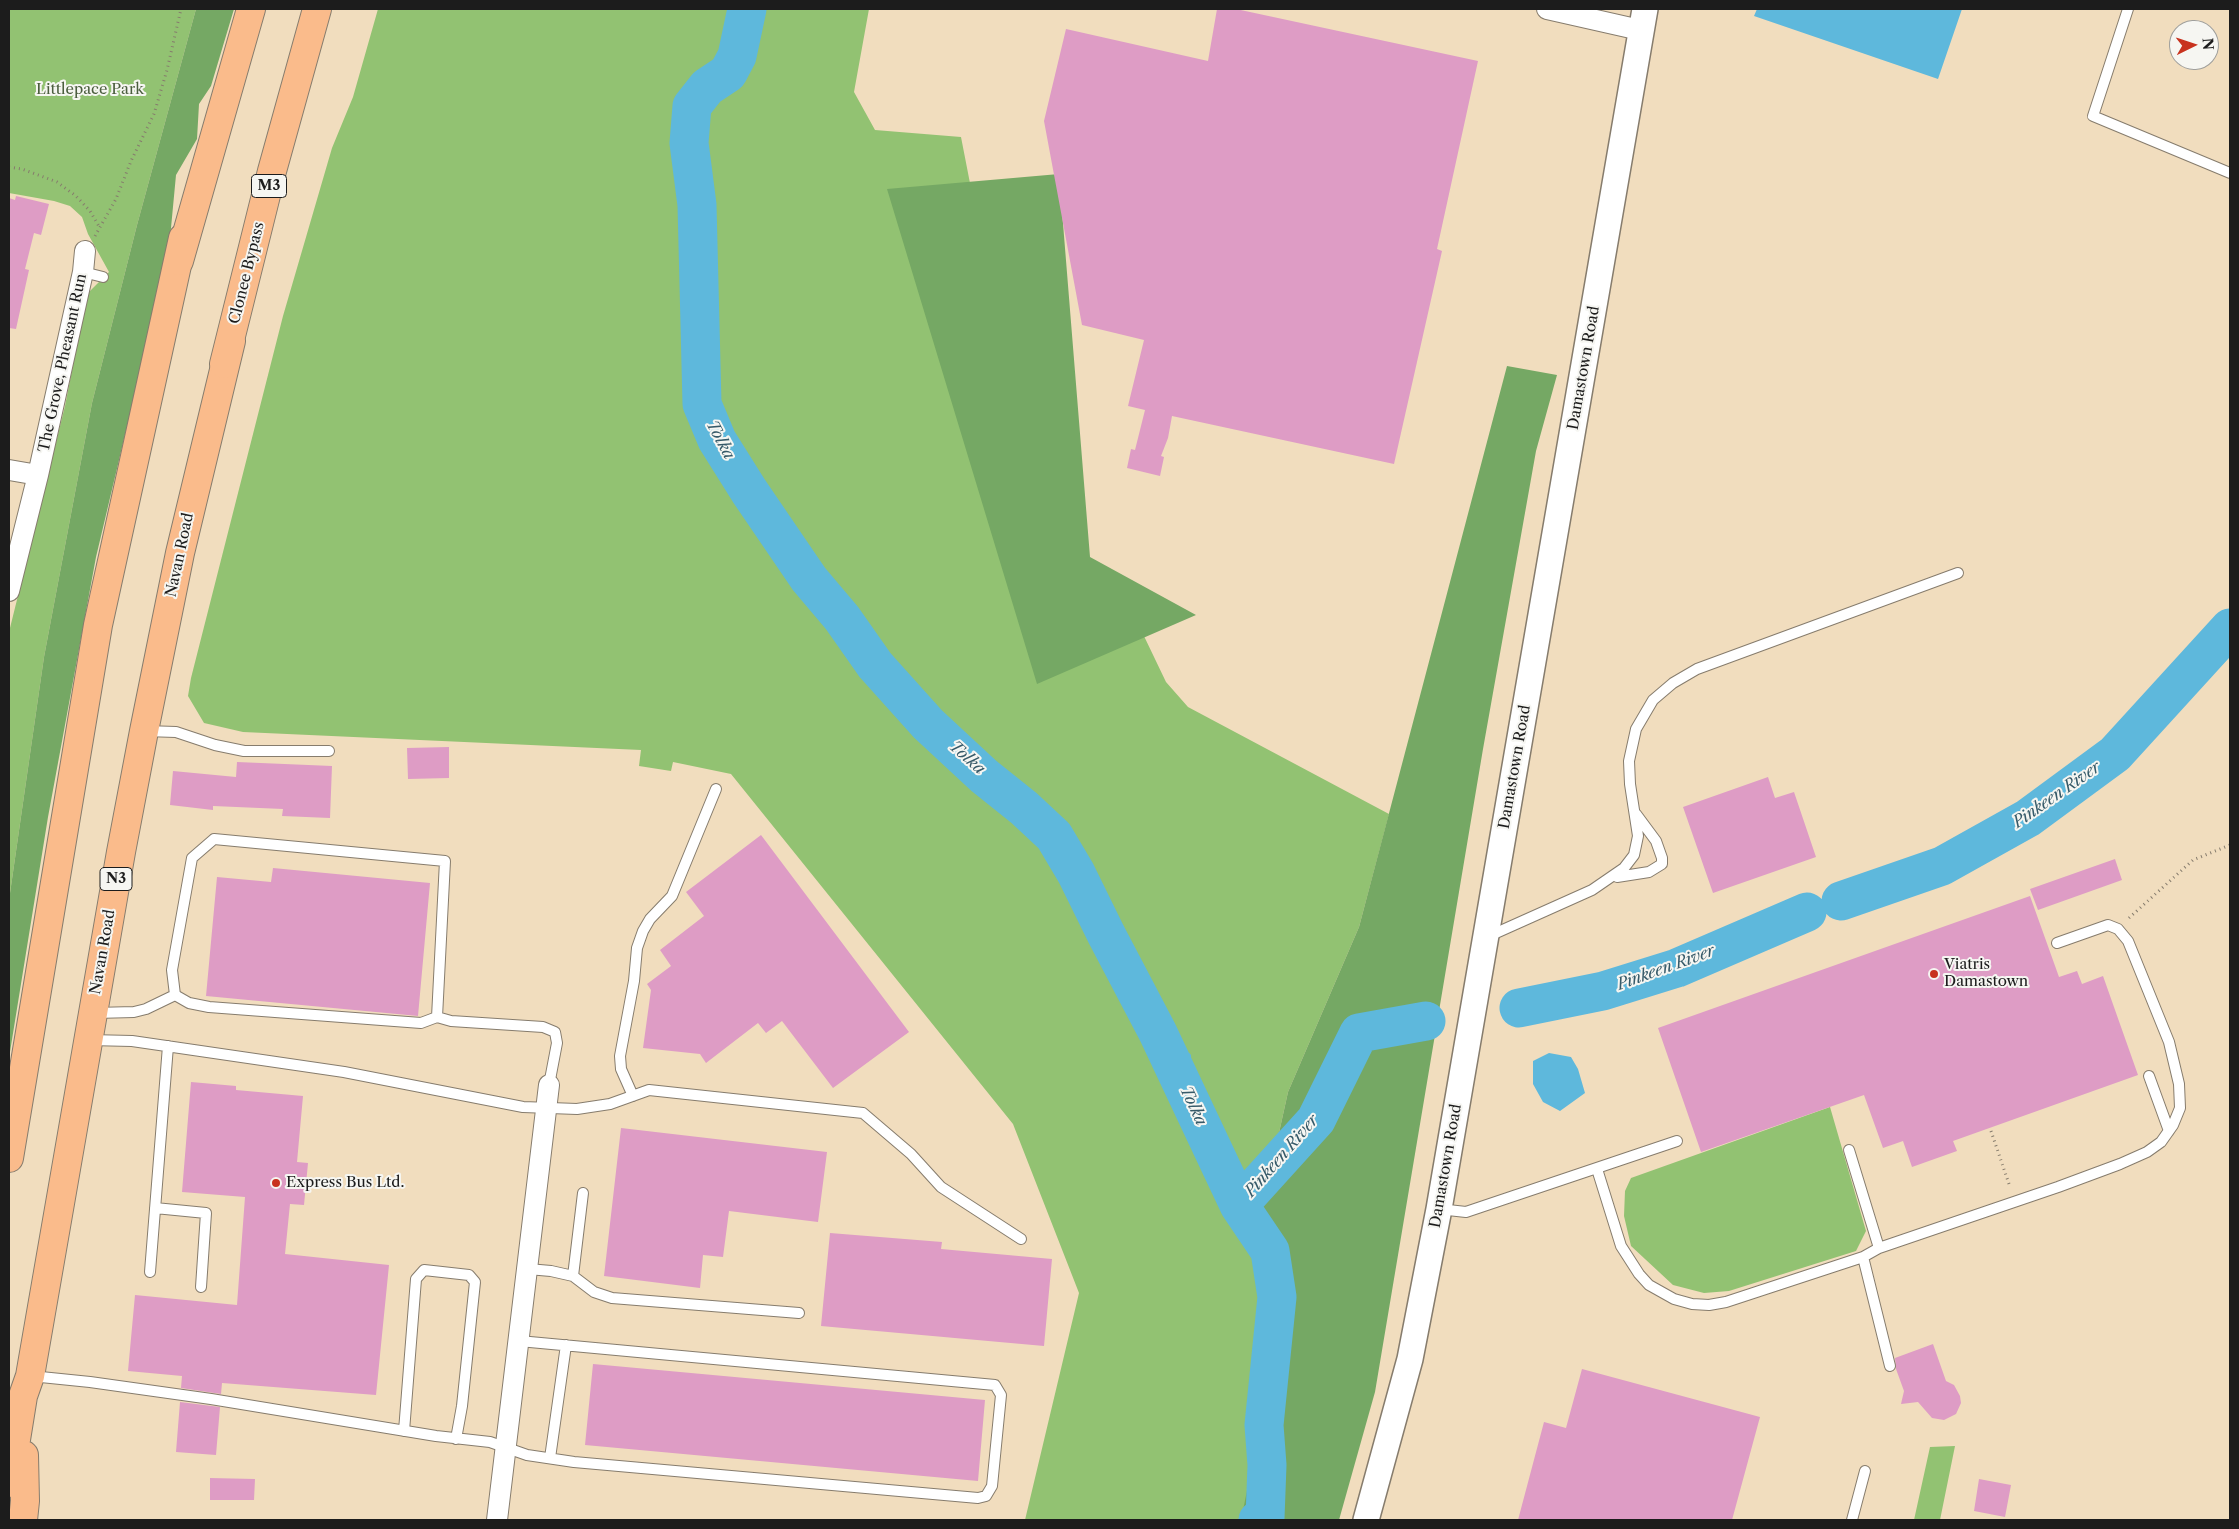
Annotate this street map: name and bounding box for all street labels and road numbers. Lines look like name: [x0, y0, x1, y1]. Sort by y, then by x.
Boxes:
road number: M3: [252, 175, 286, 198]
street label: Clonee Bypass: [226, 220, 268, 326]
street label: The Grove, Pheasant Run: [35, 272, 91, 454]
street label: Damastown Road: [1564, 305, 1604, 431]
street label: Navan Road: [162, 511, 198, 599]
street label: Damastown Road: [1495, 704, 1535, 830]
road number: N3: [100, 868, 132, 891]
street label: Navan Road: [87, 908, 119, 996]
street label: Damastown Road: [1426, 1103, 1466, 1229]

